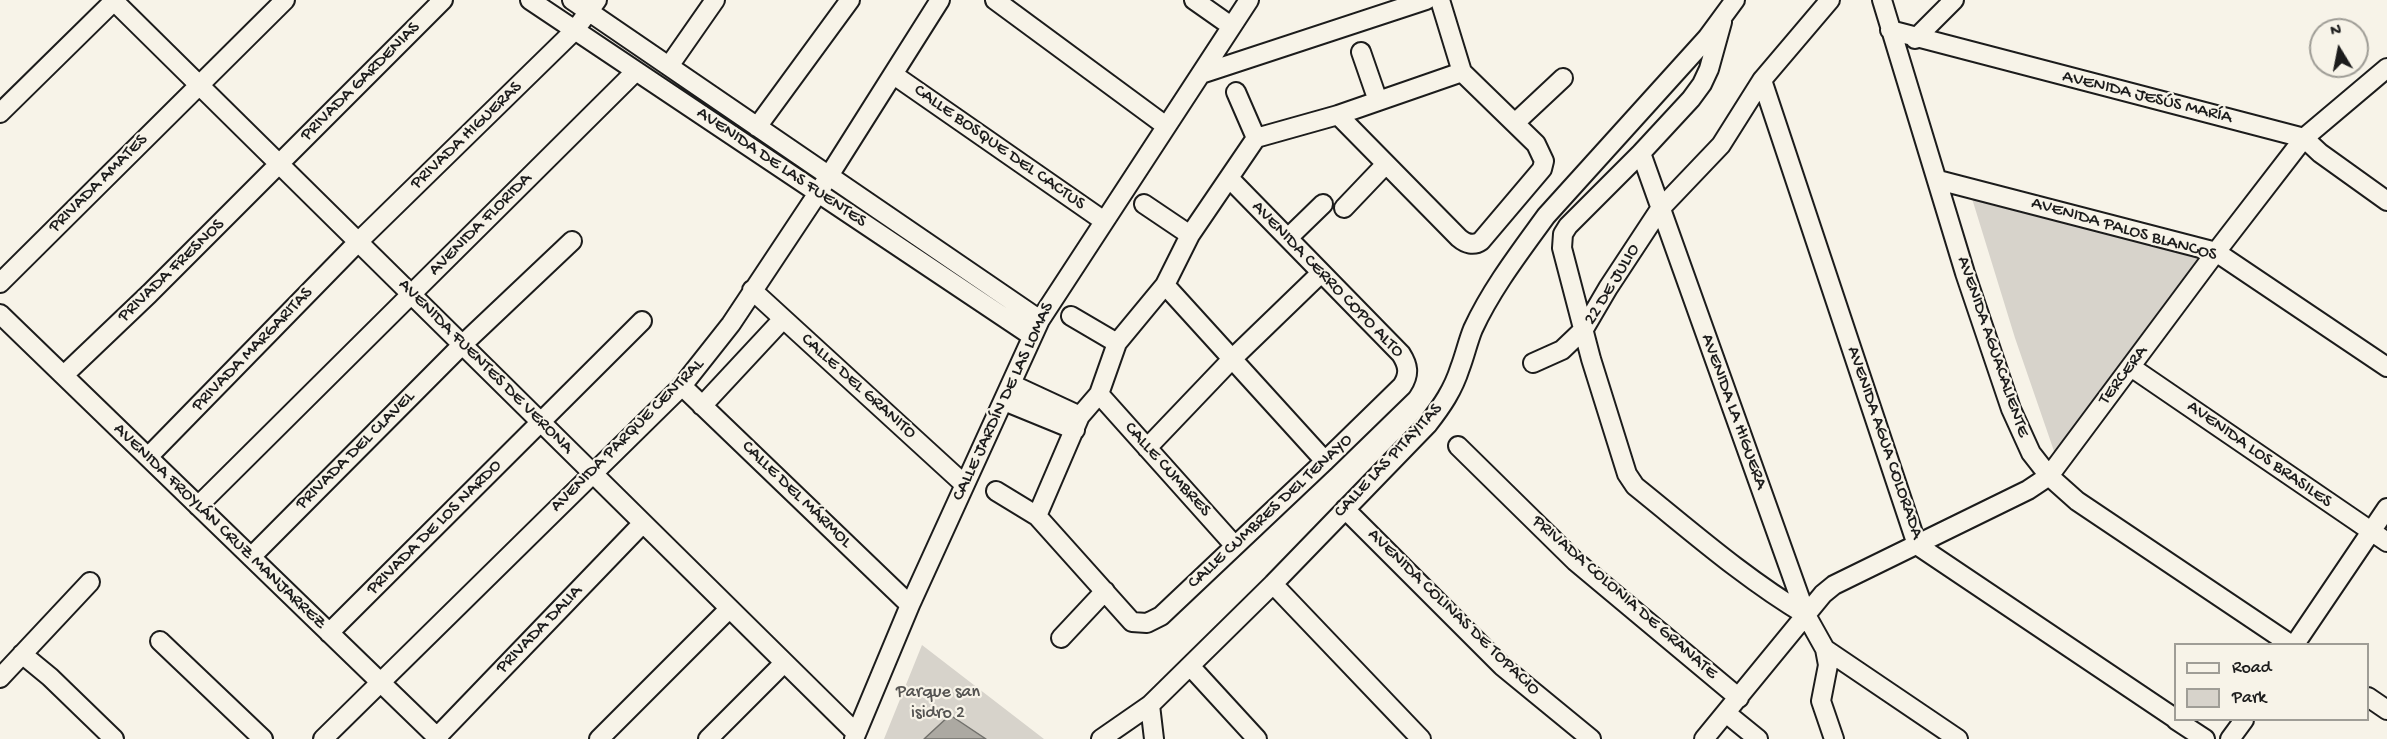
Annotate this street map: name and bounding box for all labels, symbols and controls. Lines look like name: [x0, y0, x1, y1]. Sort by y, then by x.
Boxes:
street label: PRIVADA GARDENIAS: [297, 18, 425, 146]
north arrow: [2309, 18, 2369, 78]
text: N: [2329, 21, 2343, 42]
street label: AVENIDA JESÚS MARÍA: [2060, 66, 2234, 130]
street label: PRIVADA HIGUERAS: [407, 77, 527, 195]
street label: CALLE BOSQUE DEL CACTUS: [909, 80, 1089, 216]
street label: AVENIDA DE LAS FUENTES: [692, 103, 870, 233]
street label: PRIVADA AMATES: [45, 130, 153, 238]
street label: AVENIDA FLORIDA: [425, 169, 537, 281]
street label: AVENIDA PALOS BLANCOS: [2029, 193, 2219, 267]
street label: AVENIDA CERRO COPO ALTO: [1246, 197, 1408, 363]
street label: PRIVADA FRESNOS: [114, 215, 230, 327]
street label: 22 DE JULIO: [1580, 241, 1646, 329]
street label: AVENIDA AGUACALIENTE: [1951, 254, 2033, 440]
street label: AVENIDA FUENTES DE VERONA: [393, 275, 577, 459]
street label: PRIVADA MARGARITAS: [188, 283, 318, 417]
street label: CALLE JARDÍN DE LAS LOMAS: [948, 299, 1060, 505]
street label: CALLE DEL GRANITO: [796, 329, 920, 445]
street label: AVENIDA LA HIGUERA: [1695, 331, 1771, 493]
street label: TERCERA: [2095, 342, 2153, 410]
street label: AVENIDA AGUA COLORADA: [1841, 344, 1927, 542]
street label: AVENIDA PARQUE CENTRAL: [547, 355, 709, 517]
street label: PRIVADA DEL CLAVEL: [292, 387, 420, 515]
street label: AVENIDA LOS BRASILES: [2182, 397, 2336, 513]
street label: CALLE LAS PITAYITAS: [1330, 399, 1448, 523]
street label: CALLE CUMBRES: [1119, 418, 1215, 522]
street label: AVENIDA FROYLÁN CRUZ MANJARREZ: [108, 419, 330, 635]
street label: CALLE CUMBRES DEL TENAYO: [1184, 430, 1358, 594]
street label: CALLE DEL MÁRMOL: [736, 437, 856, 553]
street label: PRIVADA DE LOS NARDO: [363, 456, 507, 600]
street label: PRIVADA COLONIA DE GRANATE: [1527, 511, 1721, 685]
street label: AVENIDA COLINAS DE TOPACIO: [1362, 525, 1544, 701]
street label: PRIVADA DALIA: [492, 581, 588, 679]
legend: [2174, 643, 2369, 721]
text: Road: [2232, 658, 2271, 679]
park label: Parque san isidro 2: [896, 682, 980, 724]
text: Park: [2232, 688, 2266, 709]

